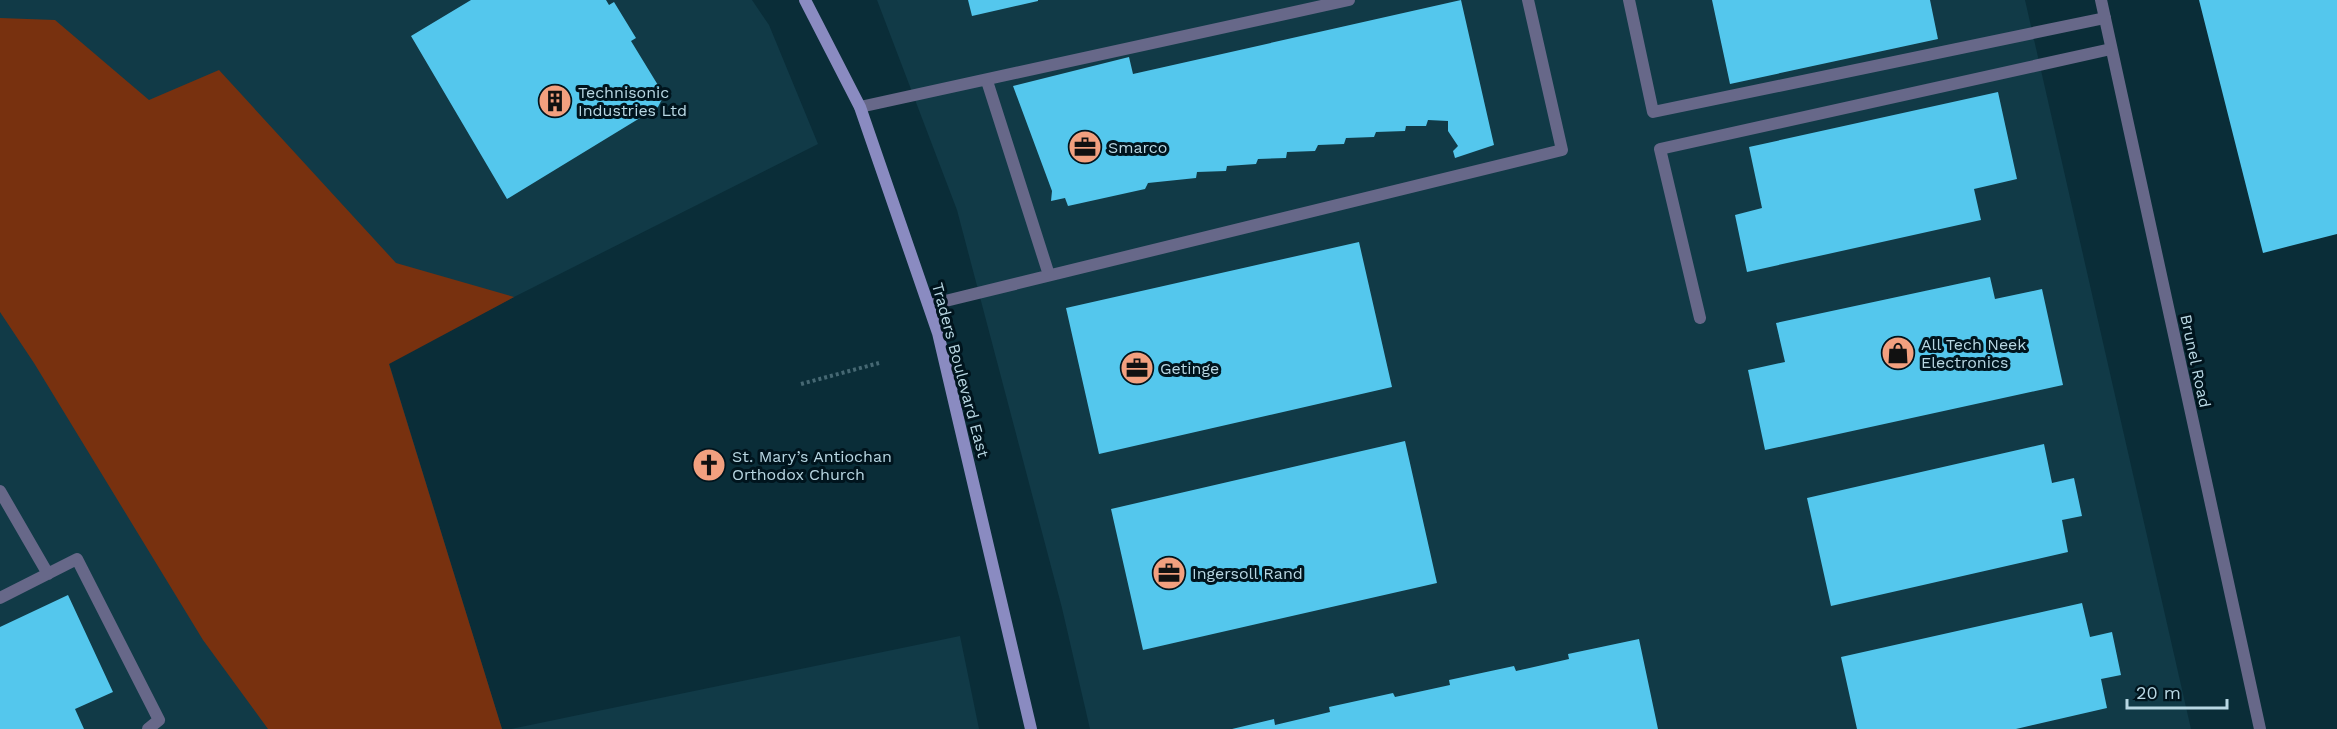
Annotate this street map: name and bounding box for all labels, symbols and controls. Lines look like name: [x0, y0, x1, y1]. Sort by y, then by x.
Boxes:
building icon: Technisonic Industries Ltd: [537, 83, 573, 119]
place label: Technisonic Industries Ltd: [578, 83, 687, 120]
office icon: Smarco: [1067, 129, 1103, 165]
place label: Smarco: [1108, 138, 1167, 157]
street label: Traders Boulevard East: [928, 281, 993, 460]
street label: Brunel Road: [2176, 313, 2215, 409]
shop icon: All Tech Neek Electronics: [1880, 335, 1916, 371]
place label: All Tech Neek Electronics: [1921, 335, 2026, 372]
office icon: Getinge: [1119, 350, 1155, 386]
place label: Getinge: [1160, 359, 1219, 378]
church icon: St. Mary’s Antiochan Orthodox Church: [691, 447, 727, 483]
place label: St. Mary’s Antiochan Orthodox Church: [732, 447, 892, 484]
office icon: Ingersoll Rand: [1151, 555, 1187, 591]
place label: Ingersoll Rand: [1192, 564, 1303, 583]
scale bar: [2127, 672, 2228, 710]
text: 20 m: [2136, 682, 2181, 703]

